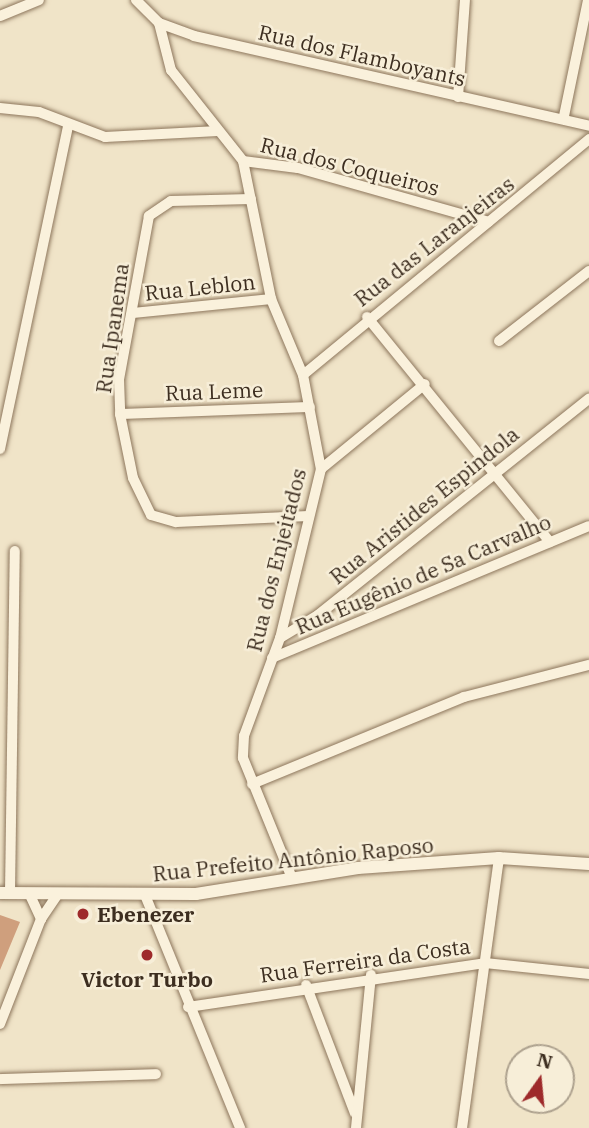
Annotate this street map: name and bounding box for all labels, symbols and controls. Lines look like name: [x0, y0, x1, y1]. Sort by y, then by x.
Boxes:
street label: Rua dos Flamboyants: [256, 19, 468, 91]
street label: Rua dos Coqueiros: [258, 132, 442, 200]
street label: Rua das Laranjeiras: [349, 171, 519, 311]
street label: Rua Ipanema: [90, 261, 134, 395]
street label: Rua Leblon: [143, 269, 257, 305]
street label: Rua Leme: [164, 377, 264, 405]
street label: Rua Aristides Espindola: [324, 421, 524, 589]
street label: Rua dos Enjeitados: [241, 466, 311, 654]
street label: Rua Eugênio de Sa Carvalho: [291, 509, 555, 639]
street label: Rua Prefeito Antônio Raposo: [151, 832, 435, 886]
place label: Ebenezer: [97, 901, 194, 927]
marker: Ebenezer: [75, 906, 91, 922]
street label: Rua Ferreira da Costa: [258, 933, 472, 987]
marker: Victor Turbo: [139, 947, 155, 963]
place label: Victor Turbo: [81, 966, 213, 992]
north arrow: [505, 1044, 575, 1114]
text: N: [535, 1047, 555, 1074]

